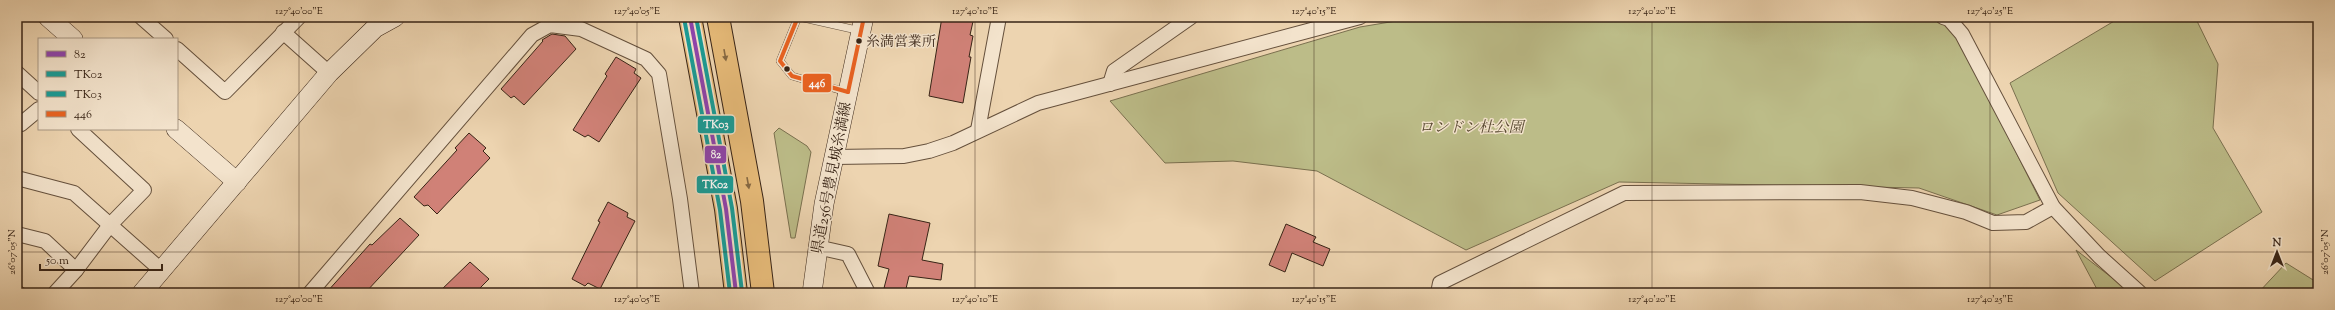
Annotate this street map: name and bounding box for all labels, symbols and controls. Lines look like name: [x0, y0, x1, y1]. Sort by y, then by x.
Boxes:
text: 127°40'00"E: [275, 4, 323, 19]
text: 127°40'05"E: [614, 4, 660, 19]
text: 127°40'10"E: [952, 4, 998, 19]
text: 127°40'15"E: [1292, 4, 1336, 19]
text: 127°40'20"E: [1628, 4, 1676, 19]
text: 127°40'25"E: [1967, 4, 2013, 19]
place label: 糸満営業所: [866, 33, 936, 53]
marker: 糸満営業所: [854, 36, 864, 46]
legend: [38, 38, 178, 130]
text: 82: [74, 46, 86, 64]
one-way arrow: [723, 49, 729, 61]
unlabelled marker: [782, 64, 792, 74]
text: TK02: [74, 66, 103, 84]
line badge: 446: [802, 73, 832, 93]
text: 446: [808, 76, 826, 92]
text: TK03: [74, 86, 102, 104]
street label: 県道256号豊見城糸満線: [807, 100, 858, 256]
text: 446: [74, 106, 92, 124]
line badge: TK03: [697, 115, 735, 134]
text: TK03: [702, 117, 729, 133]
park label: ロンドン杜公園: [1418, 118, 1526, 139]
line badge: 82: [704, 145, 727, 164]
text: 82: [711, 147, 722, 163]
line badge: TK02: [696, 175, 734, 194]
text: TK02: [701, 177, 729, 193]
one-way arrow: [746, 177, 752, 189]
text: 26°07'05"N: [5, 229, 20, 275]
text: 26°07'05"N: [2318, 229, 2333, 275]
north arrow: [2257, 232, 2297, 272]
text: N: [2272, 235, 2282, 251]
scale bar: [40, 246, 162, 272]
text: 50 m: [45, 252, 69, 270]
text: 127°40'00"E: [275, 292, 323, 307]
text: 127°40'05"E: [614, 292, 660, 307]
text: 127°40'10"E: [952, 292, 998, 307]
text: 127°40'15"E: [1292, 292, 1336, 307]
text: 127°40'20"E: [1628, 292, 1676, 307]
text: 127°40'25"E: [1967, 292, 2013, 307]

